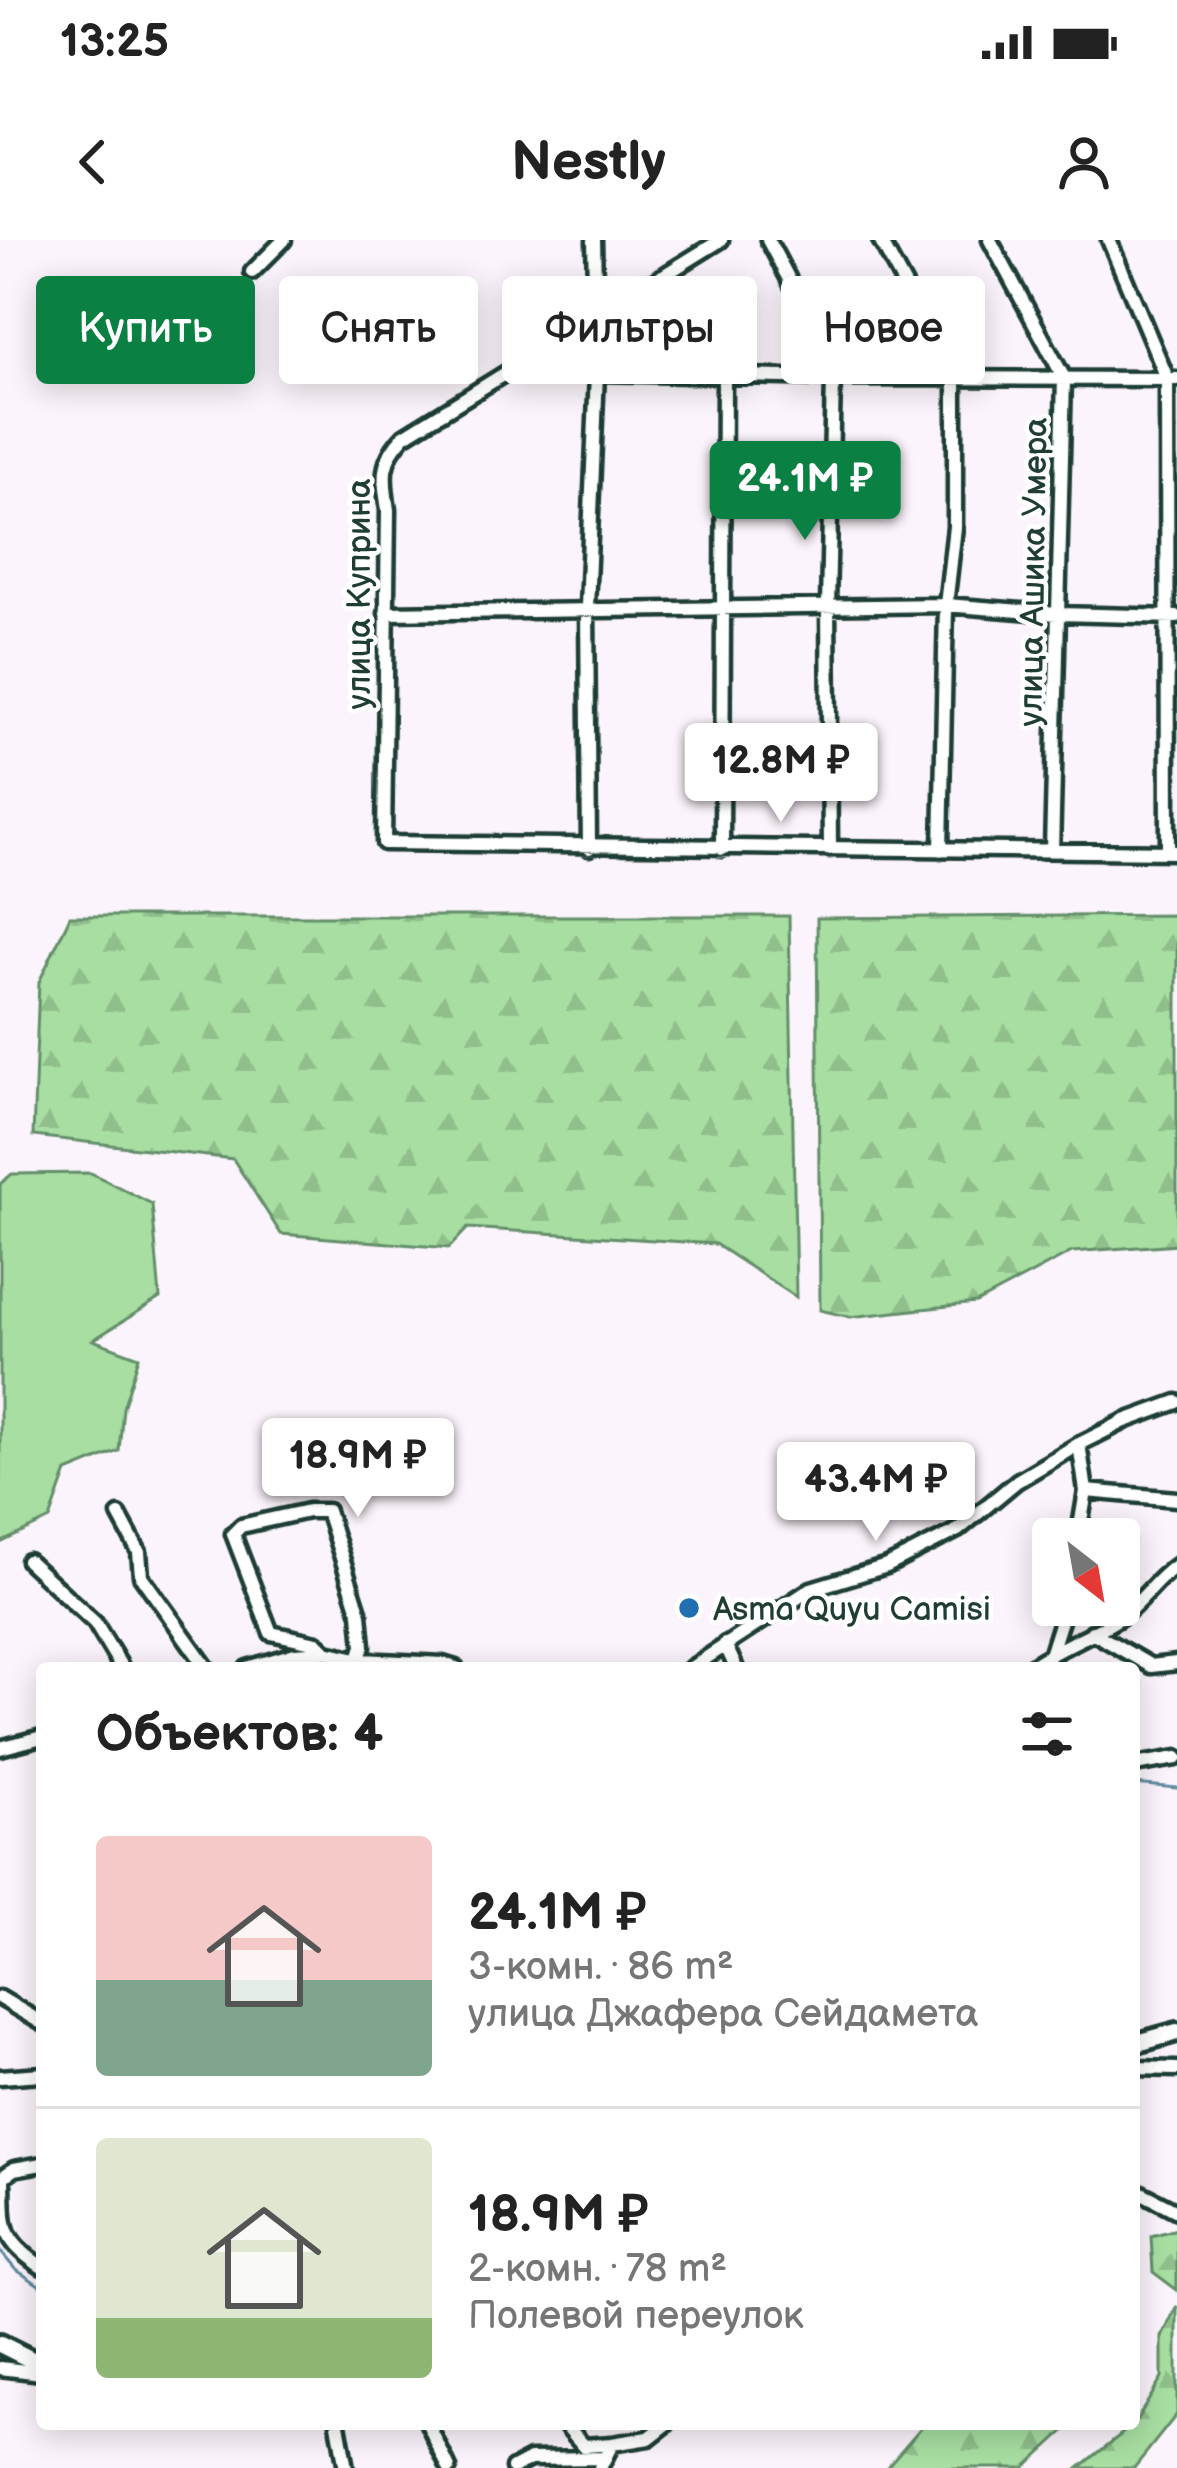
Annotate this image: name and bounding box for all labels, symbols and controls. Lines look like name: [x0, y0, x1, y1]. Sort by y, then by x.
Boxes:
text: 13:25: [60, 15, 169, 70]
icon: back: [60, 129, 126, 195]
icon: person: [1051, 129, 1117, 195]
text: Nestly: [511, 130, 666, 195]
chip: Купить: [36, 276, 255, 384]
chip: Снять: [279, 276, 478, 384]
chip: Фильтры: [502, 276, 757, 384]
chip: Новое: [781, 276, 985, 384]
street label: улица Ашика Умера: [1011, 417, 1057, 727]
pin: 24.1M ₽: [694, 441, 916, 543]
text: 24.1M ₽: [737, 456, 873, 503]
street label: улица Куприна: [340, 478, 380, 710]
pin: 12.8M ₽: [670, 723, 892, 825]
text: 12.8M ₽: [712, 738, 850, 785]
pin: 18.9M ₽: [247, 1418, 469, 1520]
text: 18.9M ₽: [289, 1433, 427, 1480]
pin: 43.4M ₽: [765, 1442, 987, 1544]
text: 43.4M ₽: [804, 1457, 948, 1504]
north arrow: [1032, 1518, 1140, 1626]
map controls: [1032, 1518, 1140, 1626]
place label: Asma Quyu Camisi: [713, 1590, 991, 1630]
marker: Asma Quyu Camisi: [676, 1595, 702, 1621]
icon: filters: [1014, 1701, 1080, 1767]
text: Объектов: 4: [96, 1704, 383, 1765]
text: 24.1M ₽: [468, 1883, 647, 1944]
icon: home: [192, 1884, 336, 2028]
text: 3-комн. · 86 m²: [468, 1944, 734, 1991]
text: улица Джафера Сейдамета: [468, 1991, 979, 2038]
text: 18.9M ₽: [468, 2185, 649, 2246]
icon: home: [192, 2186, 336, 2330]
text: 2-комн. · 78 m²: [468, 2246, 727, 2293]
text: Полевой переулок: [468, 2293, 804, 2340]

